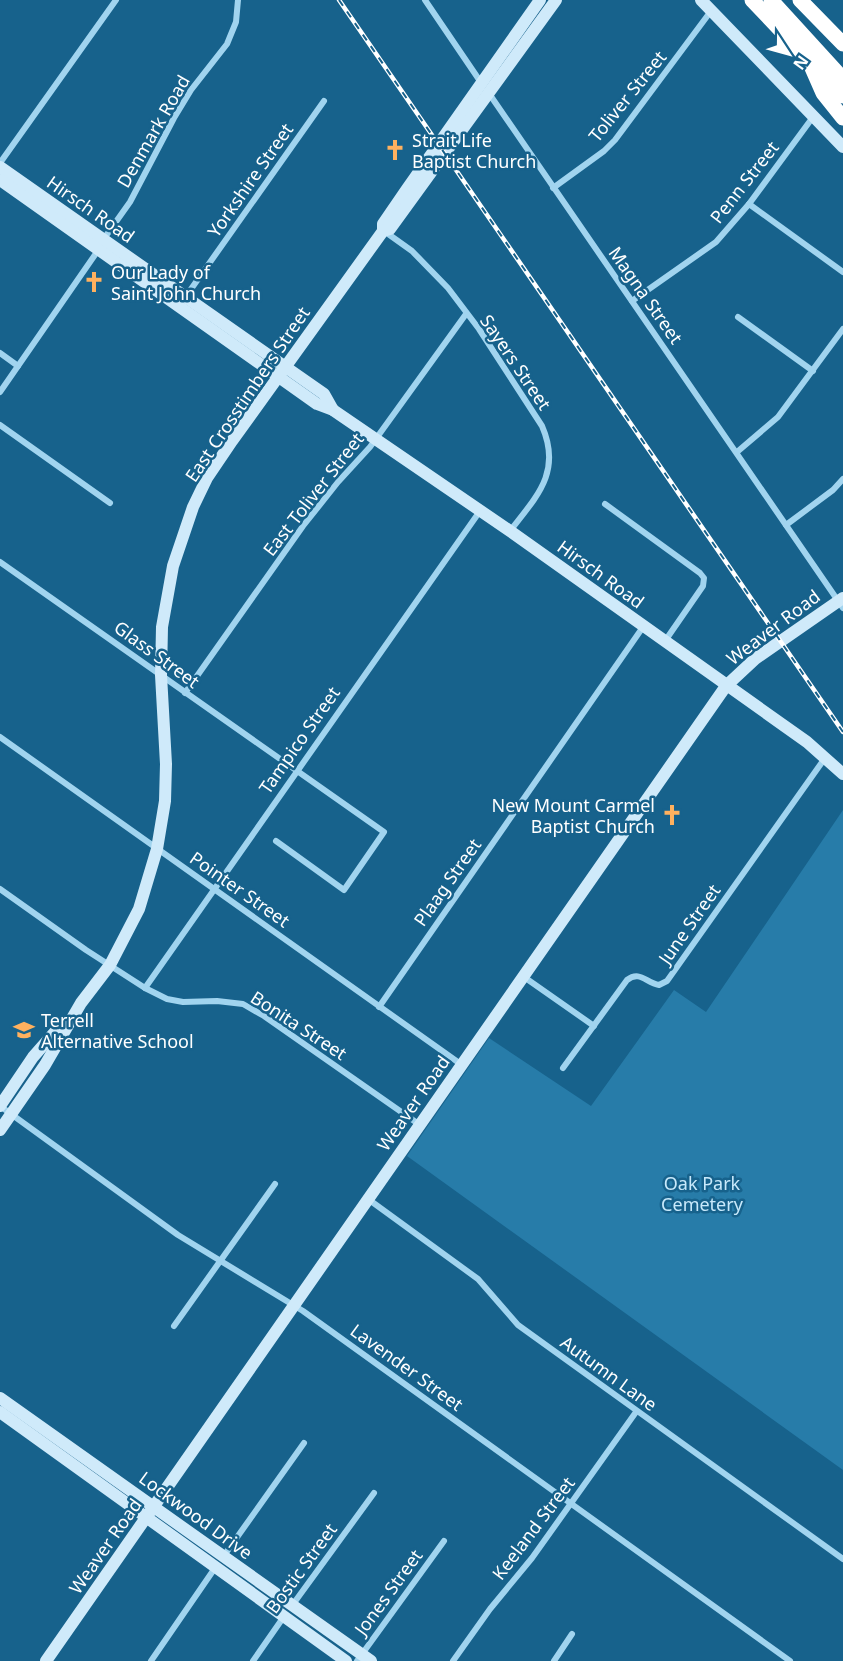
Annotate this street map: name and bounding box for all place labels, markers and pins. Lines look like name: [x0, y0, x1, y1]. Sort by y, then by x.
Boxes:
place label: Strait Life Baptist Church: [412, 128, 536, 173]
church icon: Strait Life Baptist Church: [383, 138, 407, 162]
place label: Our Lady of Saint John Church: [111, 260, 261, 305]
church icon: Our Lady of Saint John Church: [82, 270, 106, 294]
place label: New Mount Carmel Baptist Church: [492, 793, 655, 838]
church icon: New Mount Carmel Baptist Church: [660, 803, 684, 827]
place label: Terrell Alternative School: [41, 1008, 194, 1053]
school or university icon: Terrell Alternative School: [12, 1018, 36, 1042]

